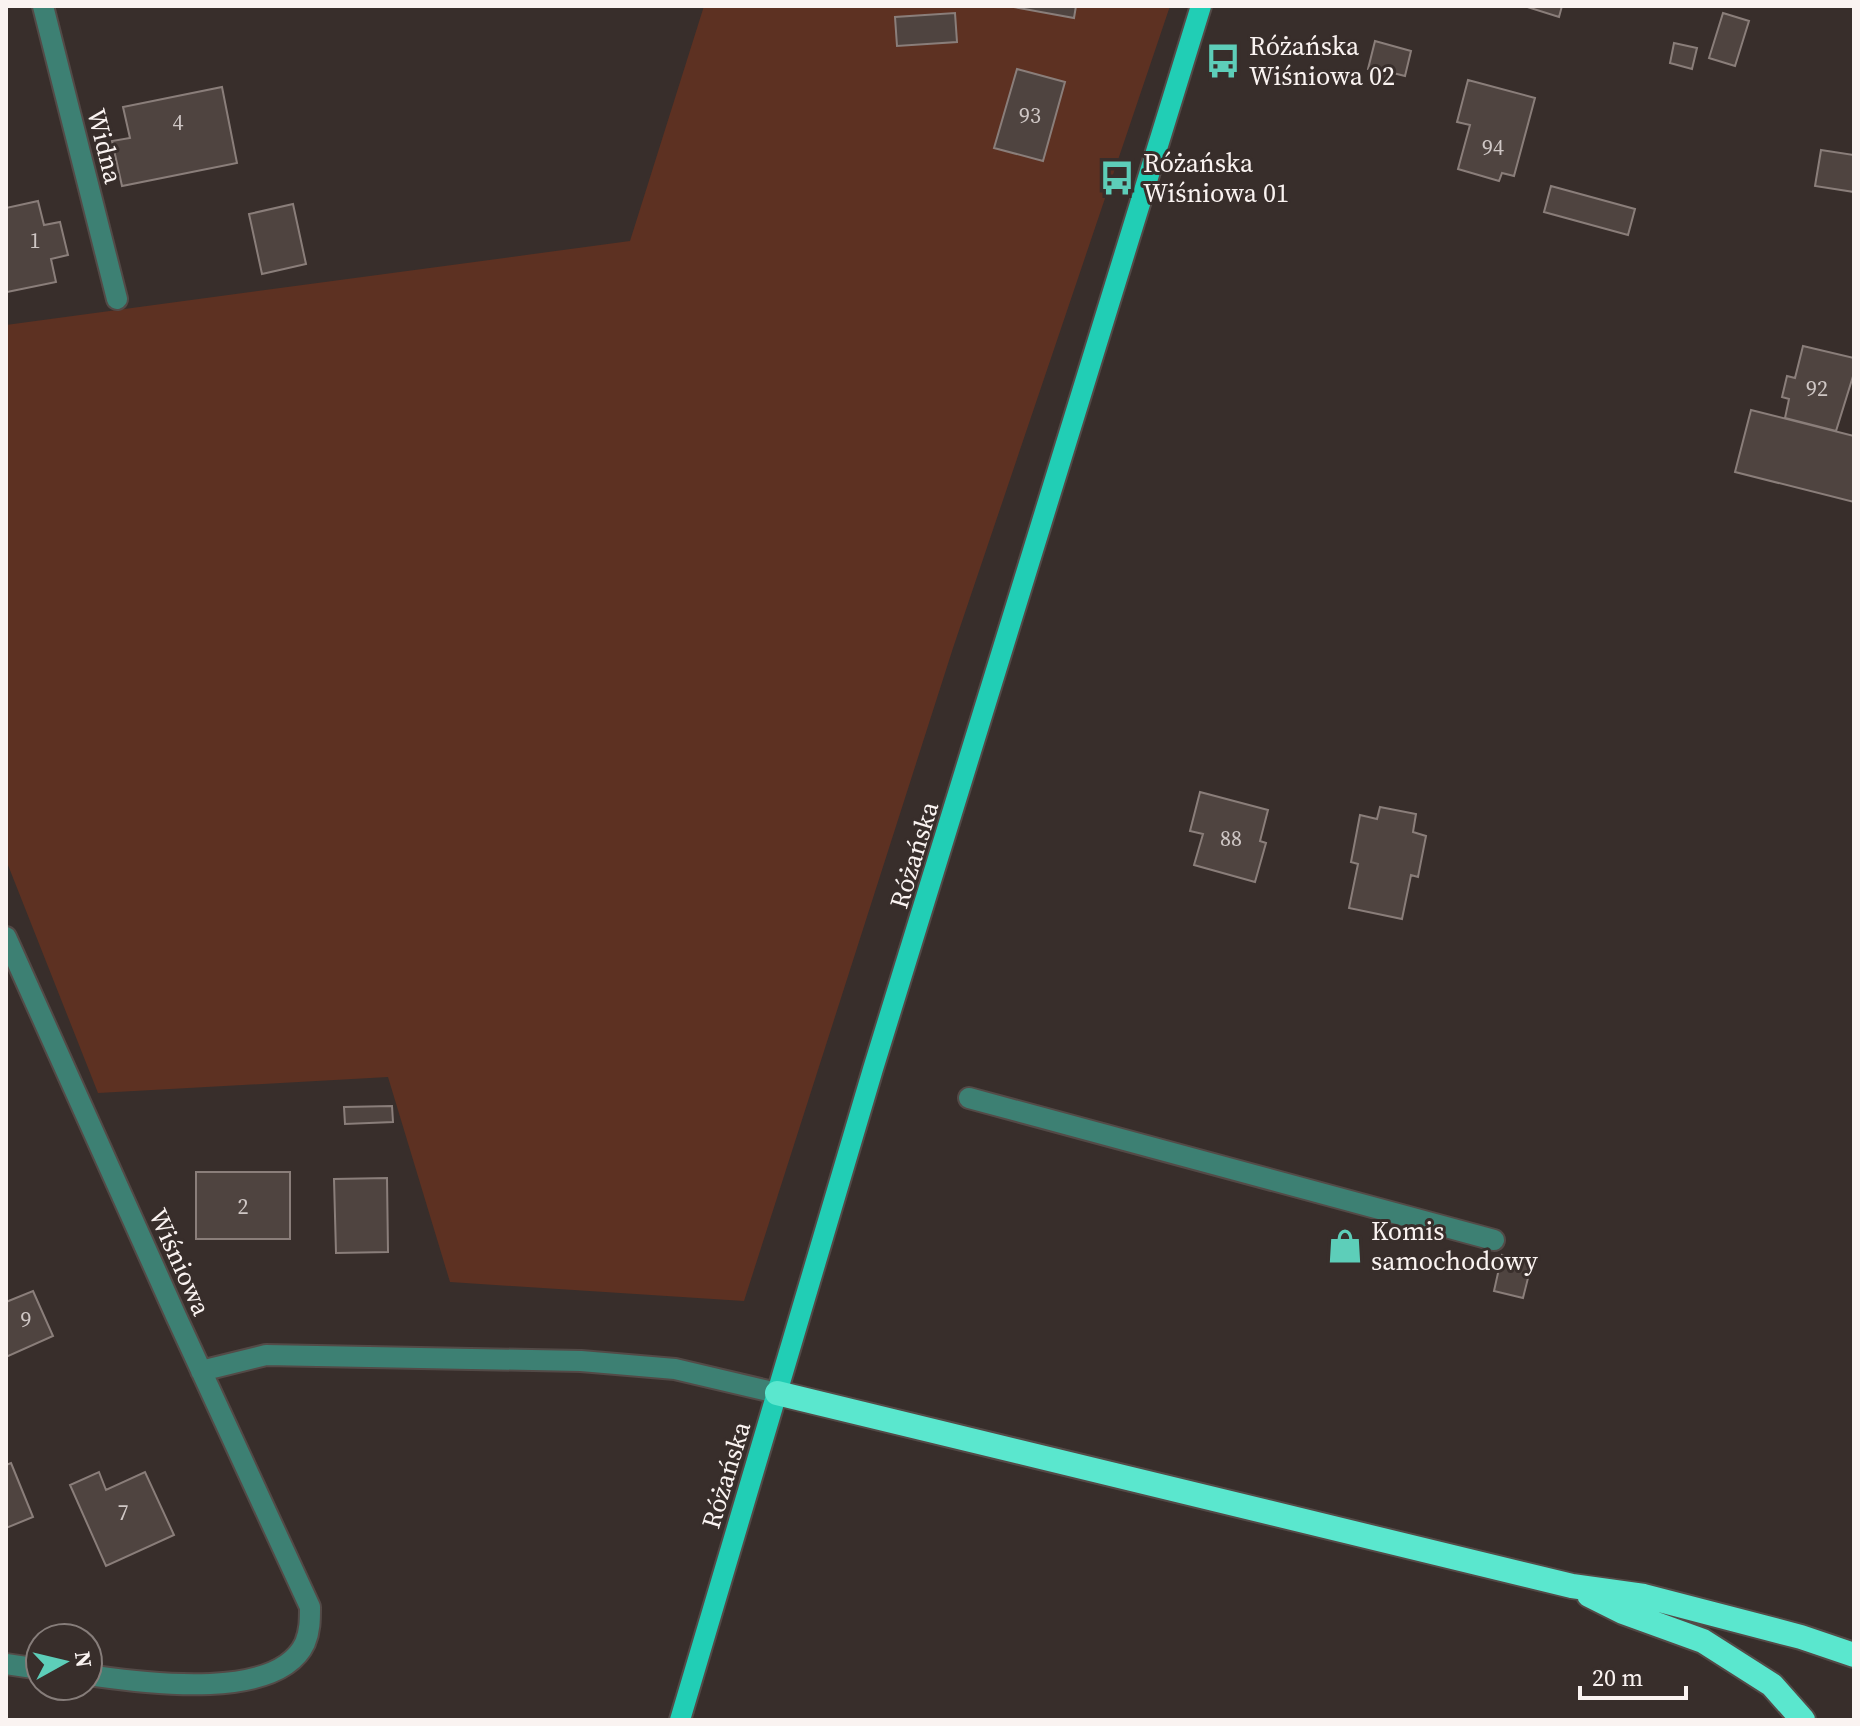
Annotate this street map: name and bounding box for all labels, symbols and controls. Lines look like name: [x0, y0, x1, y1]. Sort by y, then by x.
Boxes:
place label: Różańska Wiśniowa 02: [1249, 28, 1395, 94]
bus stop icon: Różańska Wiśniowa 02: [1204, 42, 1242, 80]
house number: 93: [1019, 100, 1041, 130]
street label: Widna: [78, 105, 132, 188]
house number: 4: [172, 107, 184, 137]
house number: 94: [1482, 132, 1504, 162]
place label: Różańska Wiśniowa 01: [1143, 145, 1289, 211]
bus stop icon: Różańska Wiśniowa 01: [1098, 159, 1136, 197]
house number: 1: [29, 225, 41, 255]
house number: 92: [1806, 373, 1828, 403]
street label: Różańska: [881, 796, 948, 913]
house number: 88: [1220, 823, 1242, 853]
house number: 2: [237, 1191, 249, 1221]
street label: Wiśniowa: [140, 1203, 220, 1322]
place label: Komis samochodowy: [1371, 1213, 1539, 1279]
shop icon: Komis samochodowy: [1326, 1227, 1364, 1265]
house number: 9: [20, 1304, 32, 1334]
street label: Różańska: [693, 1416, 760, 1533]
house number: 7: [117, 1497, 129, 1527]
north arrow: [24, 1622, 104, 1702]
text: N: [68, 1649, 100, 1669]
scale bar: [1580, 1650, 1686, 1700]
text: 20 m: [1592, 1661, 1643, 1694]

